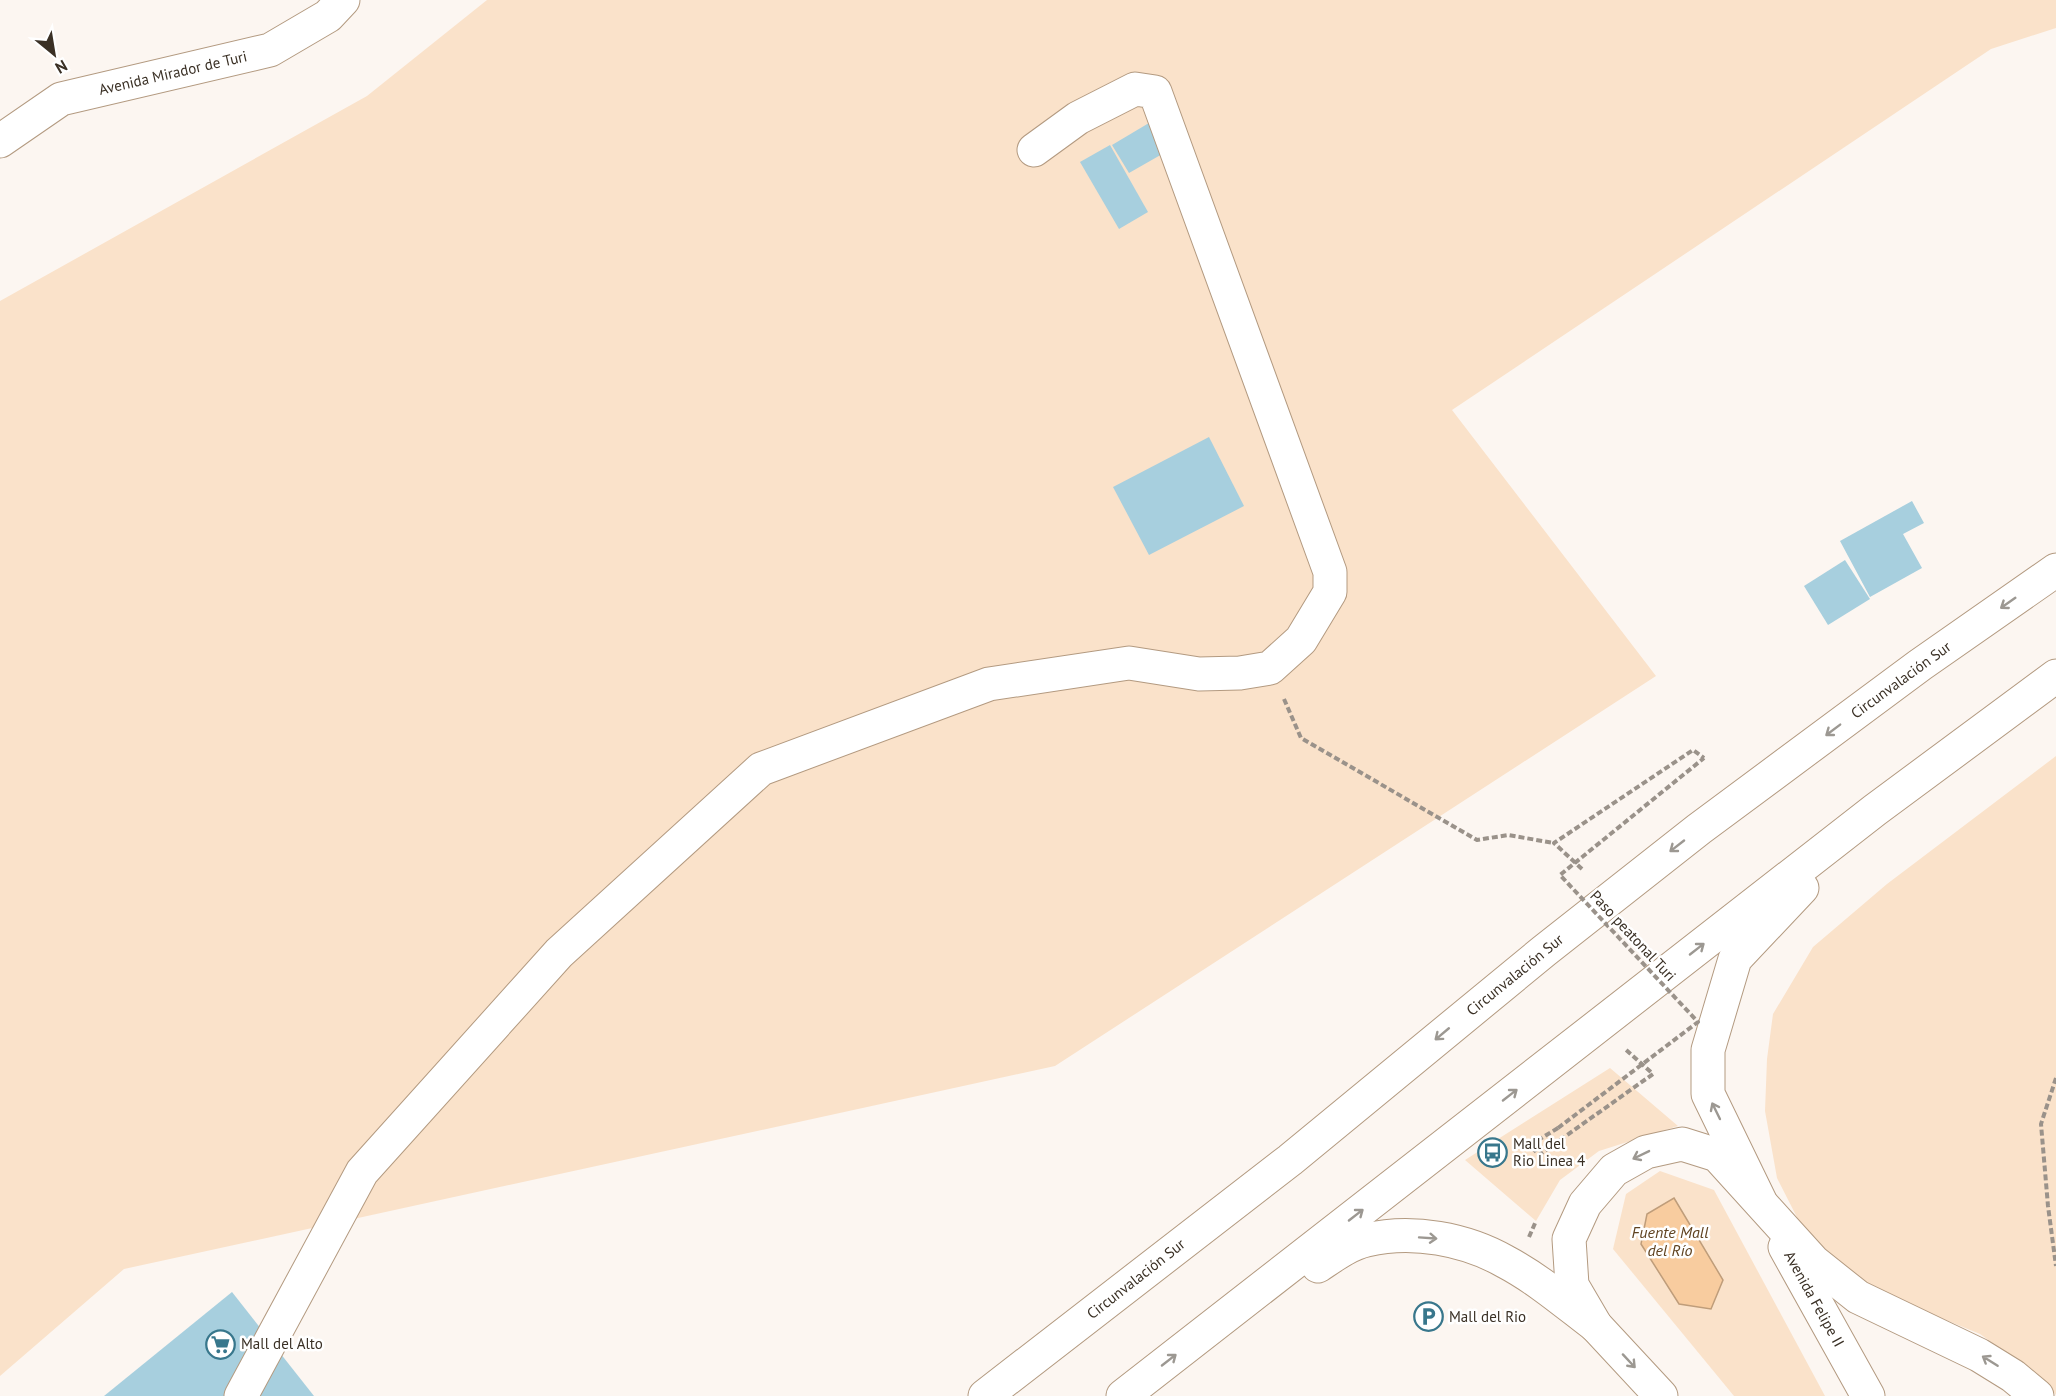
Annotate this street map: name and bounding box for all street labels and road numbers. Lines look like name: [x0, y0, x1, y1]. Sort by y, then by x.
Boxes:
street label: Avenida Mirador de Turi: [97, 46, 249, 99]
street label: Circunvalación Sur: [1847, 637, 1955, 722]
street label: Paso peatonal Turi: [1586, 886, 1680, 985]
street label: Circunvalación Sur: [1462, 930, 1567, 1020]
street label: Circunvalación Sur: [1083, 1234, 1189, 1323]
street label: Avenida Felipe II: [1780, 1247, 1849, 1350]

